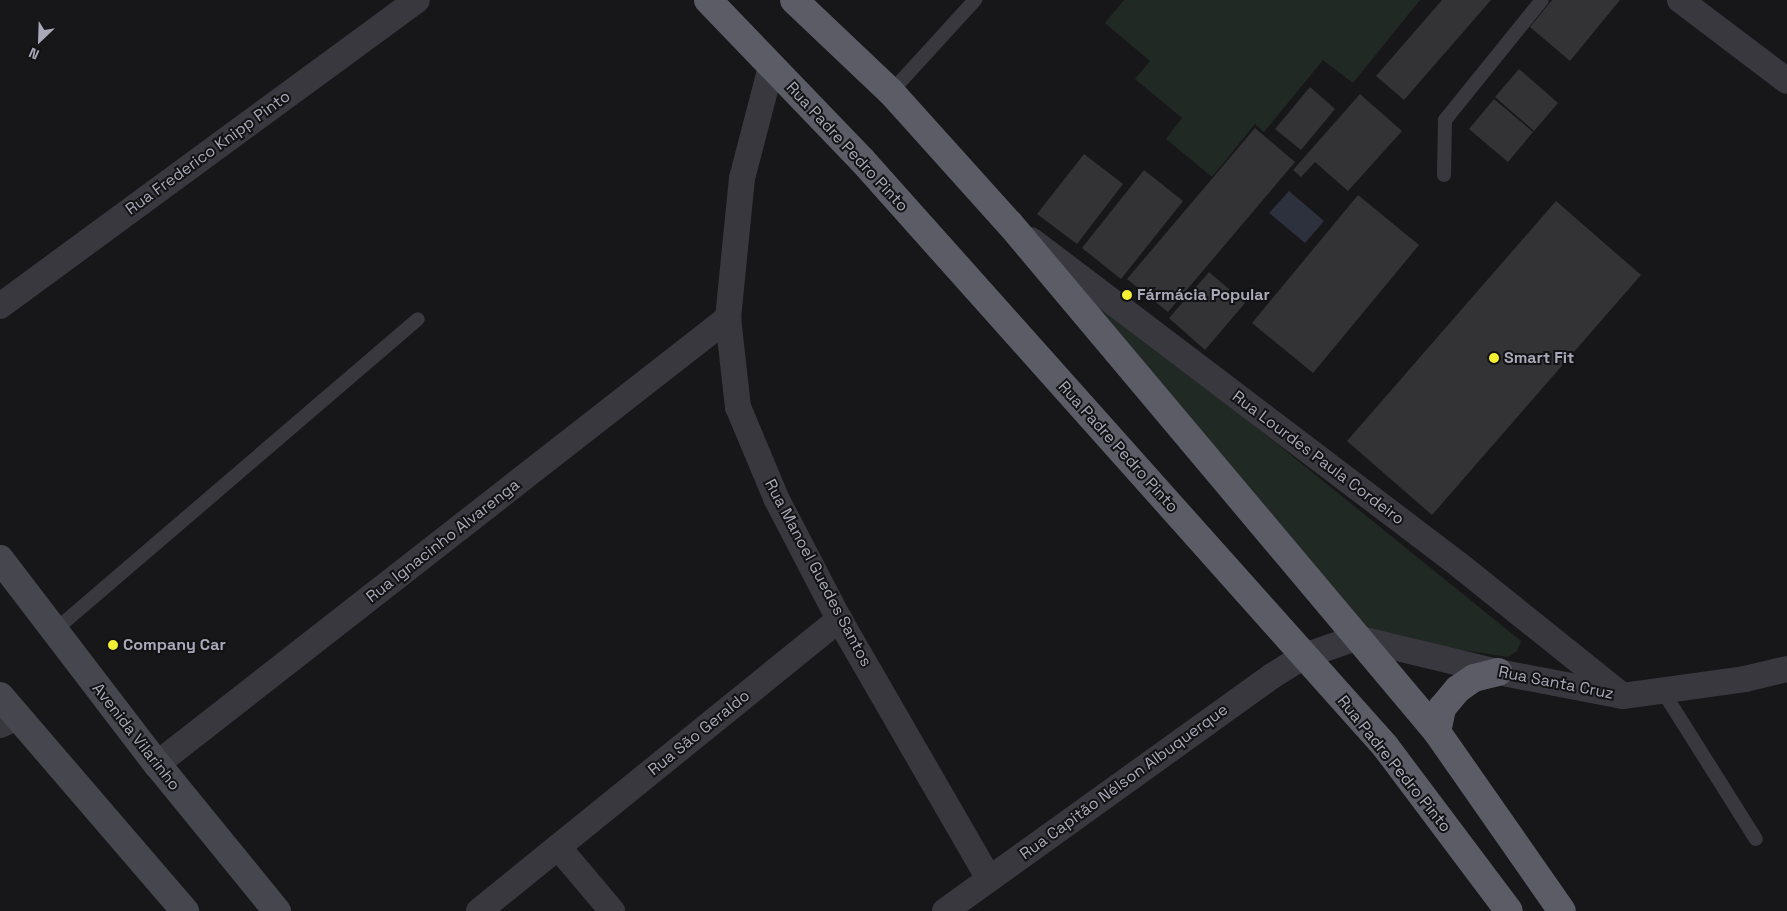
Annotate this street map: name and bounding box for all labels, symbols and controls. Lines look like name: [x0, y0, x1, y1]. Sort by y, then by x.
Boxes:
north arrow: [15, 15, 65, 65]
text: N: [26, 44, 42, 64]
street label: Rua Padre Pedro Pinto: [782, 78, 912, 216]
street label: Rua Frederico Knipp Pinto: [122, 87, 294, 219]
place label: Fármácia Popular: [1137, 285, 1270, 305]
marker: Fármácia Popular: [1121, 289, 1133, 301]
place label: Smart Fit: [1504, 348, 1574, 368]
marker: Smart Fit: [1488, 352, 1500, 364]
street label: Rua Padre Pedro Pinto: [1054, 377, 1182, 517]
street label: Rua Lourdes Paula Cordeiro: [1228, 387, 1408, 529]
street label: Rua Ignacinho Alvarenga: [362, 475, 524, 607]
street label: Rua Manoel Guedes Santos: [760, 476, 876, 670]
place label: Company Car: [123, 635, 226, 655]
marker: Company Car: [107, 639, 119, 651]
street label: Rua Santa Cruz: [1497, 662, 1615, 704]
street label: Avenida Vilarinho: [88, 679, 184, 795]
street label: Rua São Geraldo: [644, 686, 754, 780]
street label: Rua Padre Pedro Pinto: [1333, 692, 1455, 836]
street label: Rua Capitão Nélson Albuquerque: [1016, 700, 1232, 864]

